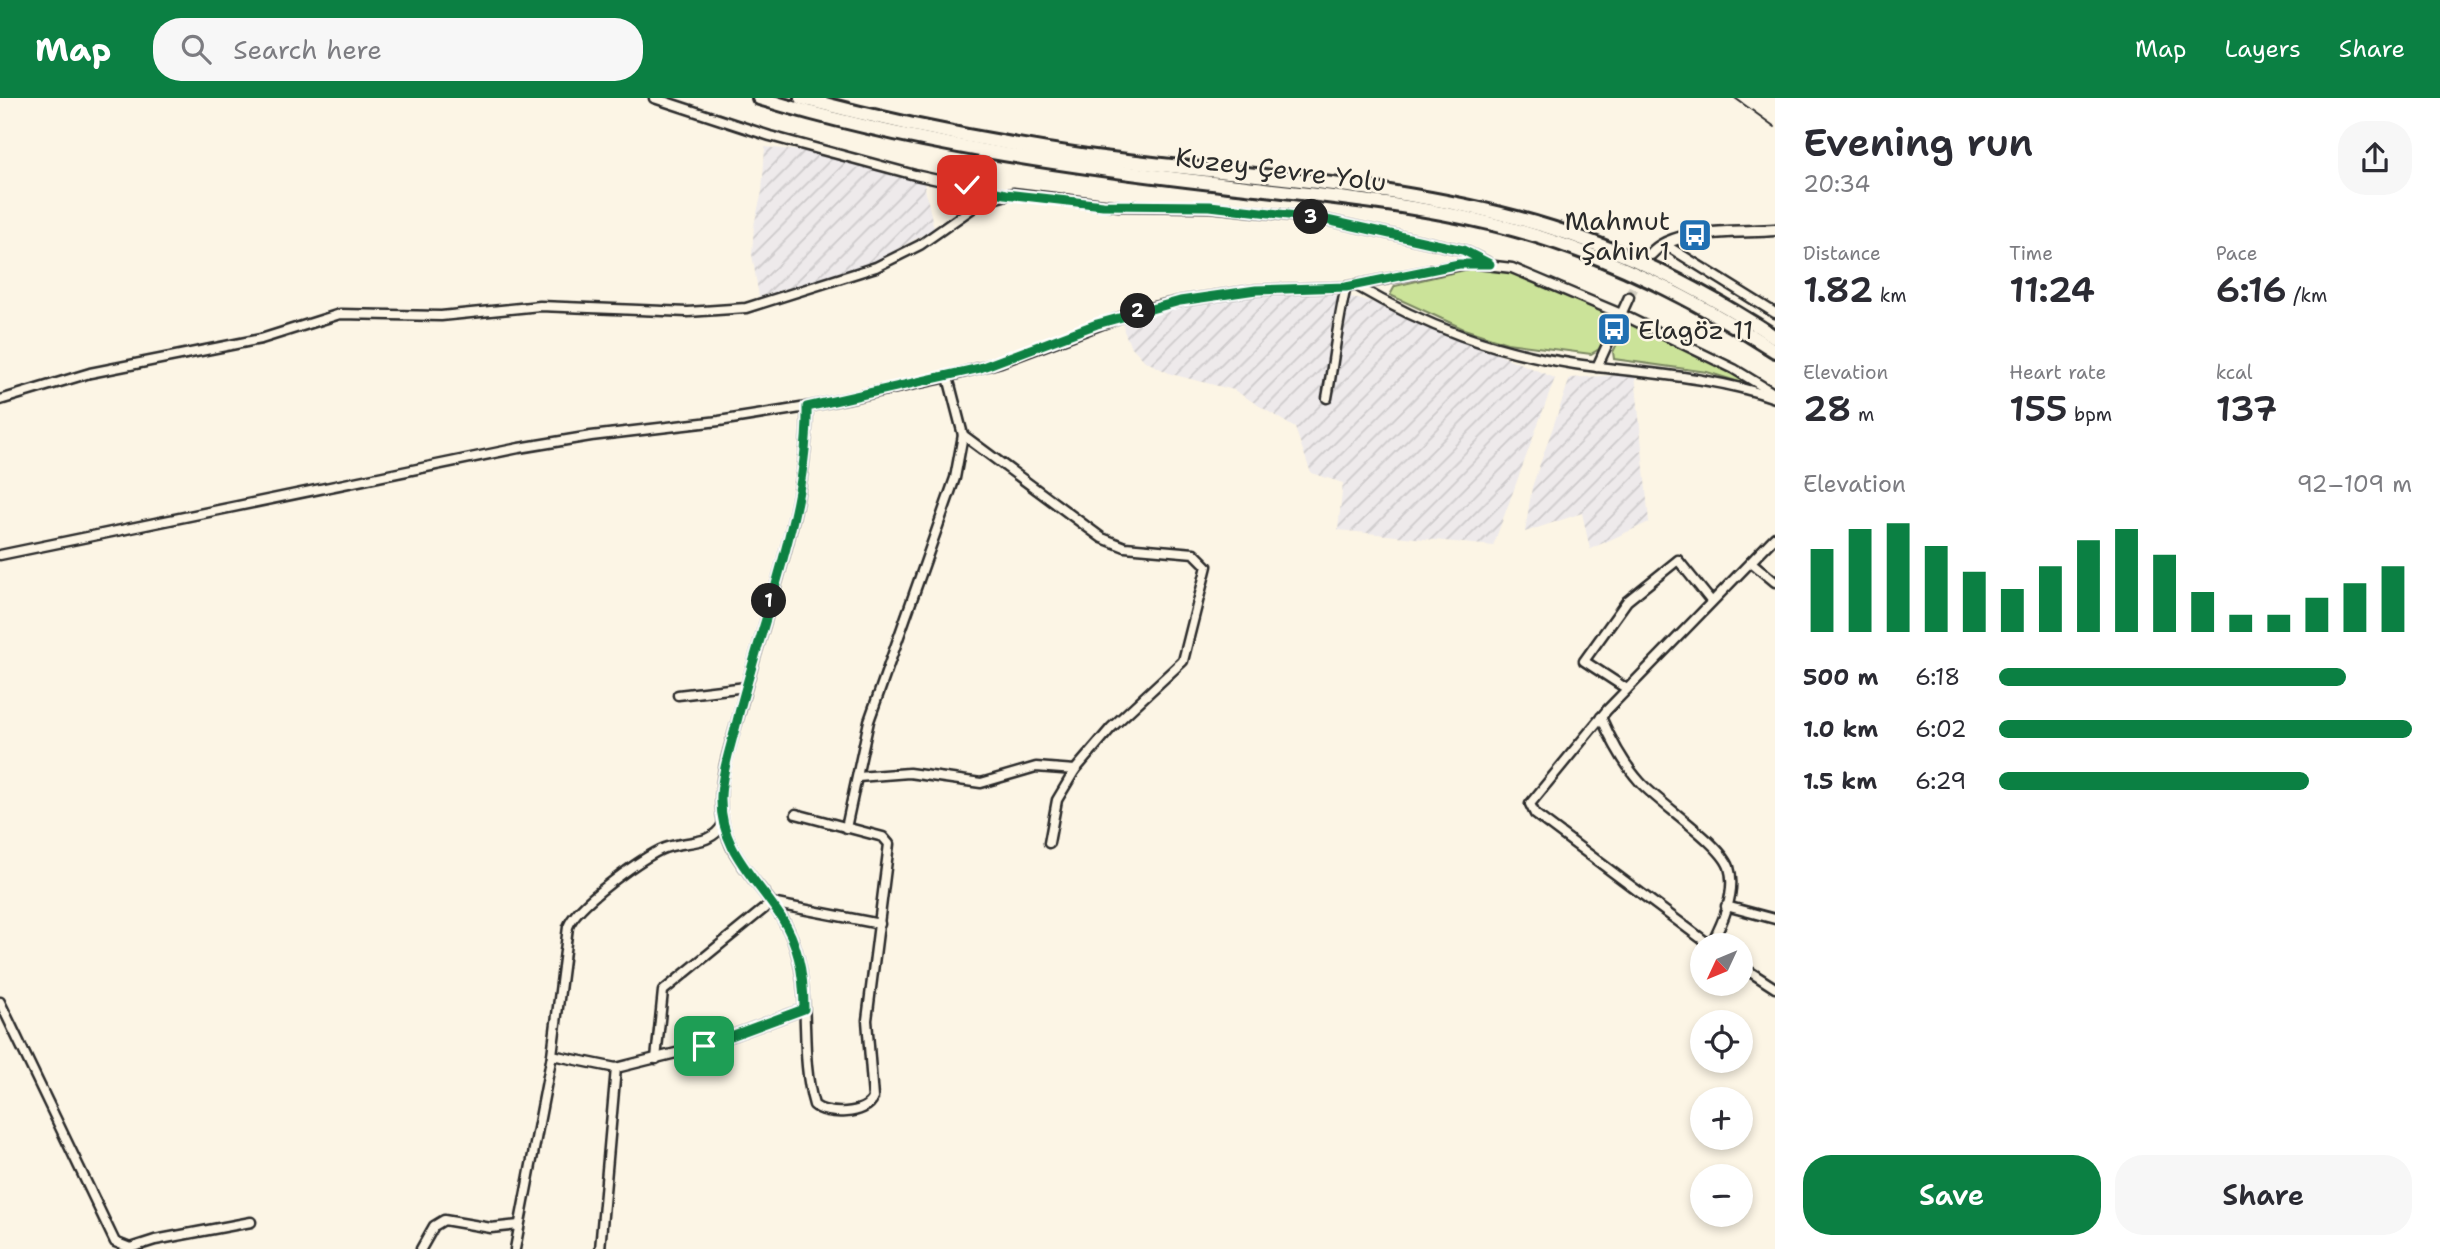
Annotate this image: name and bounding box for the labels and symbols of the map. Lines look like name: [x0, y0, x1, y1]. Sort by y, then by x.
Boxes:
street label: Kuzey Çevre Yolu: [1174, 139, 1388, 199]
pin: [937, 155, 997, 215]
pin: 3: [1294, 200, 1328, 234]
place label: Mahmut Şahin 1: [1564, 203, 1670, 268]
bus stop icon: Mahmut Şahin 1: [1676, 216, 1714, 254]
pin: 2: [1120, 294, 1156, 328]
bus stop icon: Elagöz 11: [1595, 310, 1633, 348]
place label: Elagöz 11: [1638, 312, 1754, 347]
pin: 1: [752, 584, 786, 618]
north arrow: [1690, 933, 1754, 996]
pin: [674, 1016, 734, 1076]

